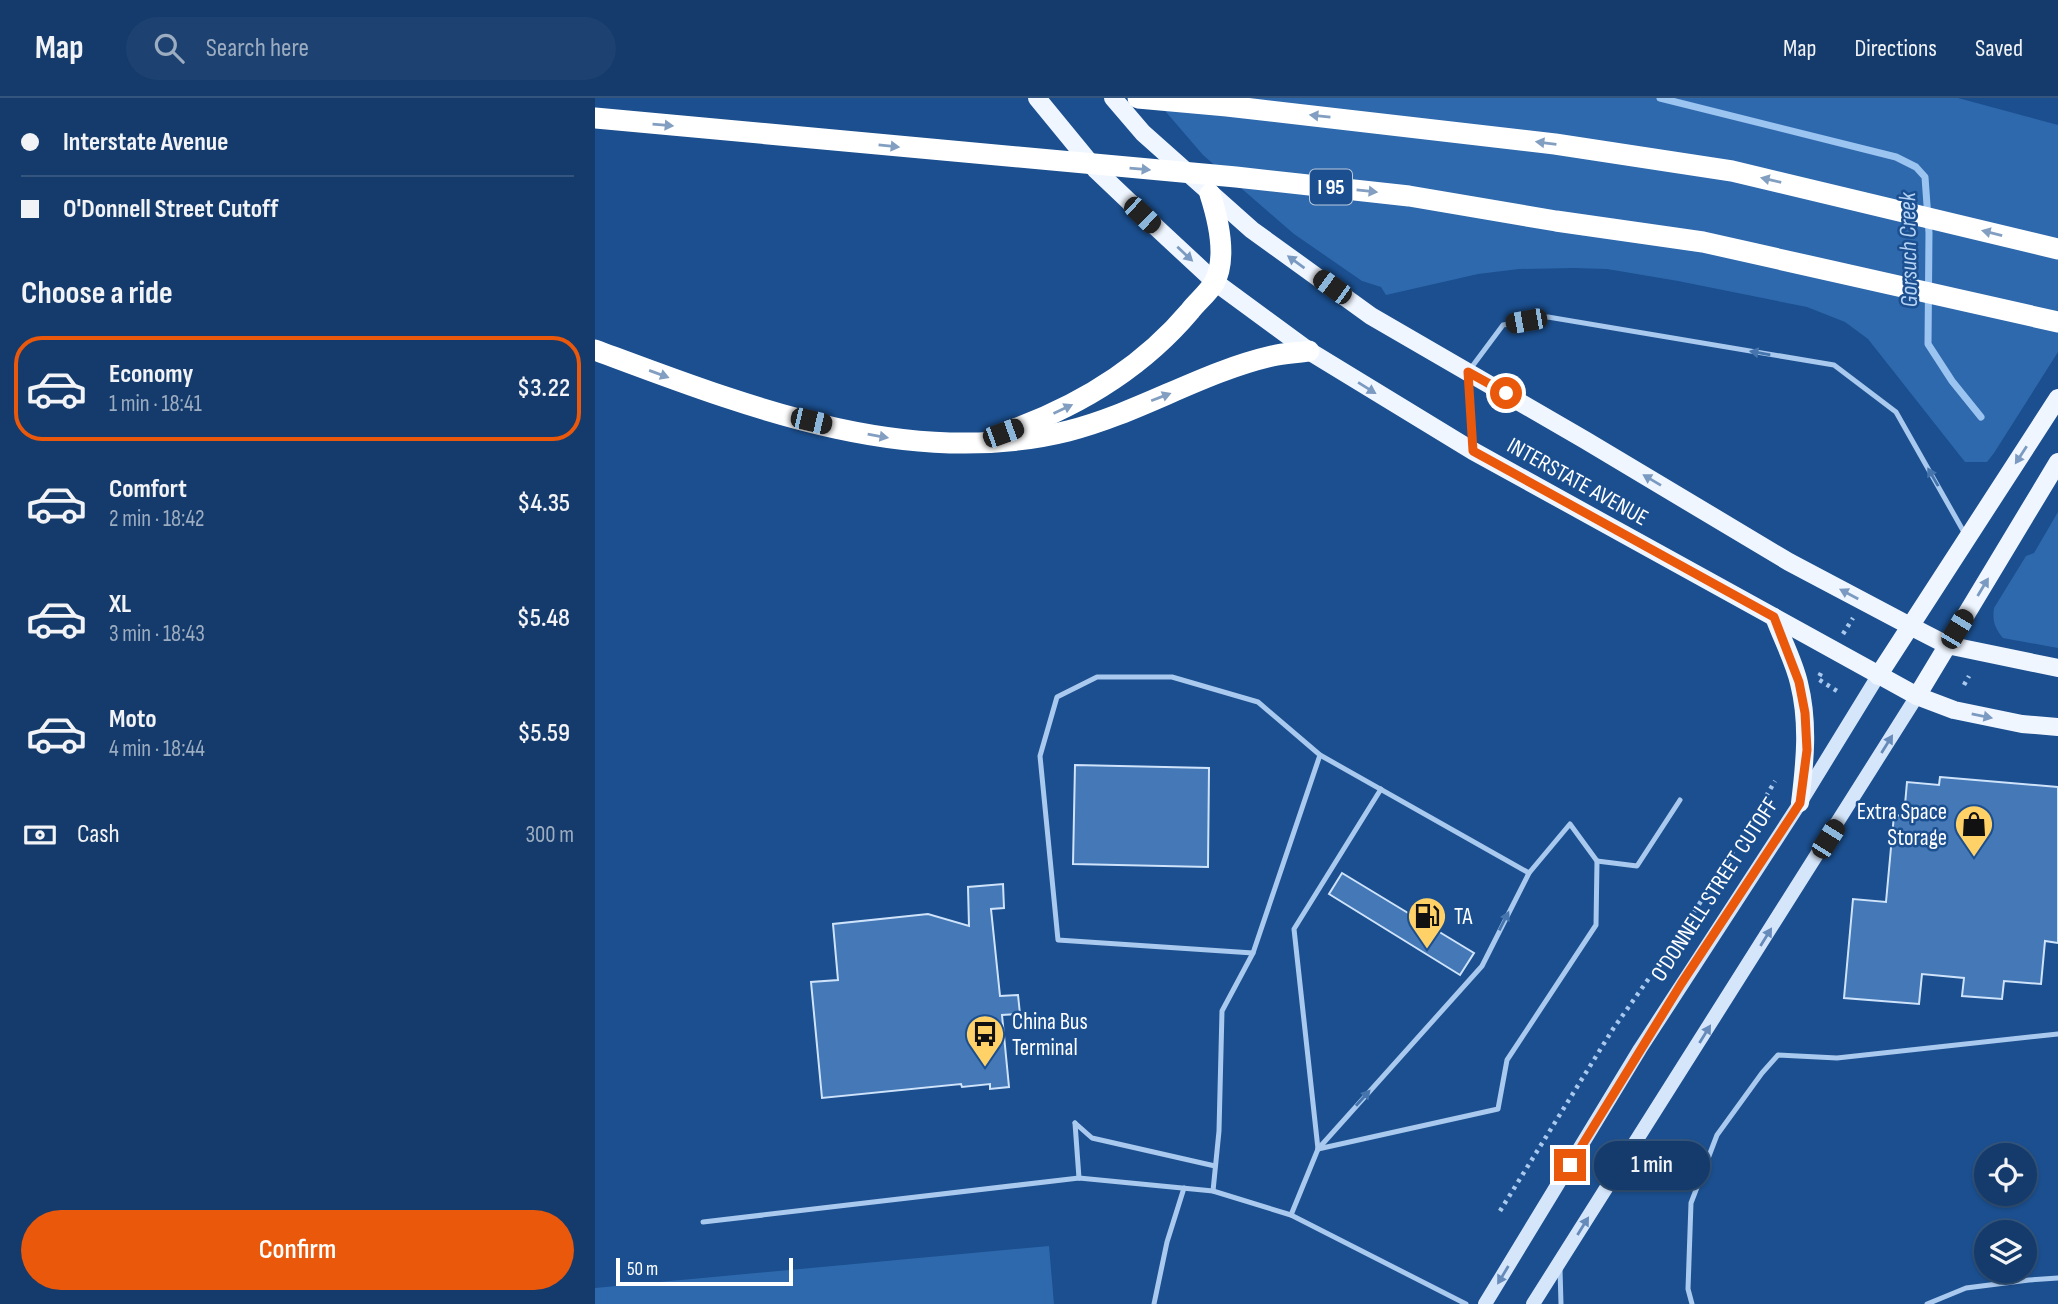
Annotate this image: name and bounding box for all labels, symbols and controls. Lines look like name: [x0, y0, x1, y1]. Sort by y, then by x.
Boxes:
search box: [126, 17, 616, 80]
text: Map: [35, 28, 84, 68]
icon: search: [150, 29, 188, 67]
text: Search here: [206, 33, 309, 64]
text: Map: [1783, 34, 1816, 63]
text: Directions: [1854, 34, 1937, 63]
text: Saved: [1975, 34, 2023, 63]
one-way arrow: [1309, 111, 1331, 122]
one-way arrow: [652, 119, 674, 130]
text: Interstate Avenue: [63, 127, 228, 158]
one-way arrow: [1535, 138, 1557, 149]
one-way arrow: [879, 141, 901, 152]
one-way arrow: [1130, 164, 1152, 175]
road number: I 95: [1310, 170, 1352, 204]
one-way arrow: [1759, 174, 1781, 185]
one-way arrow: [1356, 186, 1378, 197]
water label: Gorsuch Creek: [1893, 191, 1924, 308]
car: [1120, 193, 1165, 237]
text: O'Donnell Street Cutoff: [63, 194, 278, 225]
one-way arrow: [1981, 227, 2003, 238]
one-way arrow: [1176, 246, 1193, 262]
one-way arrow: [1287, 255, 1305, 269]
car: [1309, 266, 1356, 308]
text: Choose a ride: [21, 274, 173, 313]
car: [1504, 307, 1549, 335]
one-way arrow: [1749, 347, 1771, 358]
icon: car: [25, 357, 88, 420]
text: Economy: [109, 359, 193, 390]
one-way arrow: [649, 369, 670, 380]
text: $3.22: [517, 373, 570, 404]
route start: [1490, 377, 1522, 409]
one-way arrow: [1357, 381, 1376, 394]
text: 1 min · 18:41: [109, 390, 202, 418]
one-way arrow: [1151, 392, 1172, 403]
one-way arrow: [1053, 403, 1073, 414]
car: [789, 406, 834, 436]
car: [980, 416, 1027, 450]
one-way arrow: [867, 431, 889, 442]
street label: INTERSTATE AVENUE: [1502, 432, 1653, 532]
one-way arrow: [2014, 445, 2027, 465]
one-way arrow: [1927, 468, 1939, 487]
icon: car: [25, 472, 88, 535]
text: Comfort: [109, 474, 187, 505]
one-way arrow: [1643, 474, 1662, 487]
text: $4.35: [517, 488, 570, 519]
text: 2 min · 18:42: [109, 505, 205, 533]
one-way arrow: [1976, 577, 1989, 596]
icon: car: [25, 587, 88, 650]
one-way arrow: [1840, 588, 1859, 600]
text: XL: [109, 589, 131, 620]
text: $5.48: [517, 603, 570, 634]
car: [1938, 606, 1977, 652]
text: 3 min · 18:43: [109, 620, 205, 648]
icon: car: [25, 702, 88, 765]
text: Moto: [109, 704, 157, 735]
one-way arrow: [1971, 711, 1993, 722]
text: $5.59: [517, 718, 570, 749]
text: 4 min · 18:44: [109, 735, 205, 763]
one-way arrow: [1880, 735, 1893, 754]
street label: O'DONNELL STREET CUTOFF: [1645, 792, 1785, 987]
place label: Extra Space Storage: [1857, 798, 1947, 852]
shop icon: Extra Space Storage: [1953, 803, 1995, 858]
icon: cash: [21, 816, 59, 854]
car: [1808, 816, 1849, 862]
text: Cash: [77, 819, 120, 850]
text: 300 m: [525, 821, 574, 849]
fuel station icon: TA: [1406, 895, 1448, 950]
place label: TA: [1454, 903, 1472, 931]
one-way arrow: [1498, 911, 1510, 931]
one-way arrow: [1759, 927, 1772, 947]
place label: China Bus Terminal: [1012, 1008, 1088, 1062]
bus stop icon: China Bus Terminal: [964, 1013, 1006, 1068]
one-way arrow: [1698, 1024, 1711, 1043]
one-way arrow: [1355, 1089, 1371, 1107]
callout: 1 min: [1595, 1140, 1710, 1190]
map controls: [1974, 1143, 2037, 1283]
button: locate: [1974, 1143, 2037, 1206]
route end: [1554, 1149, 1586, 1181]
text: 1 min: [1631, 1151, 1673, 1179]
button: Confirm: [21, 1210, 574, 1290]
one-way arrow: [1577, 1216, 1590, 1236]
button: layers: [1974, 1220, 2037, 1283]
scale bar: [616, 1255, 793, 1287]
text: 50 m: [627, 1258, 658, 1281]
one-way arrow: [1496, 1265, 1509, 1285]

